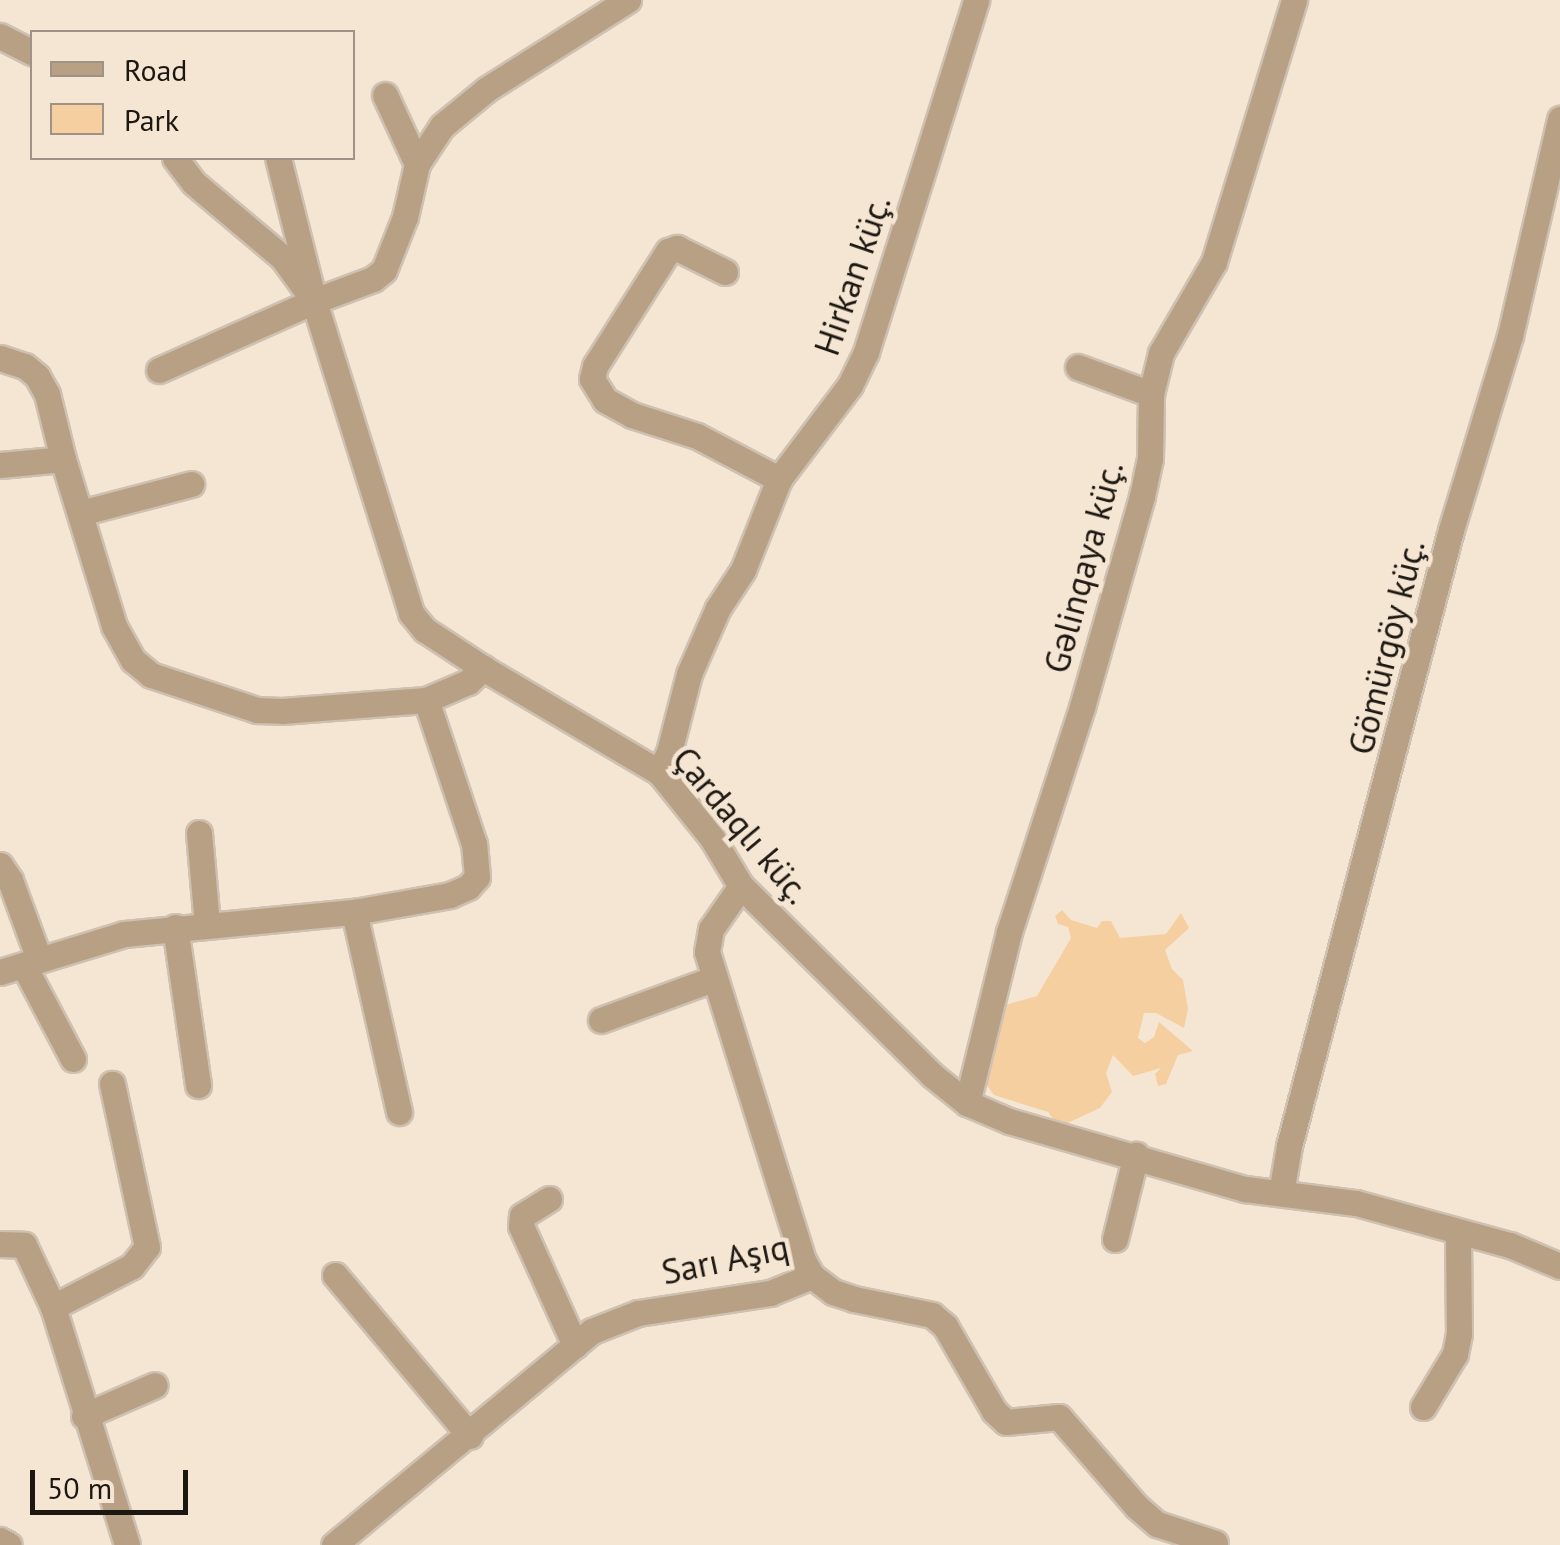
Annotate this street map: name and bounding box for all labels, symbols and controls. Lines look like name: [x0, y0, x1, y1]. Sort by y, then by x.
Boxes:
legend: [30, 30, 355, 160]
text: Road: [124, 50, 188, 89]
text: Park: [124, 100, 179, 139]
street label: Hirkan küç.: [805, 190, 899, 360]
street label: Gəlinqaya küç.: [1035, 456, 1131, 678]
street label: Gömürgöy küç.: [1339, 535, 1433, 759]
street label: Çardaqlı küç.: [664, 738, 820, 912]
street label: Sarı Aşıq: [657, 1225, 793, 1293]
scale bar: [35, 1450, 192, 1512]
text: 50 m: [47, 1468, 112, 1507]

